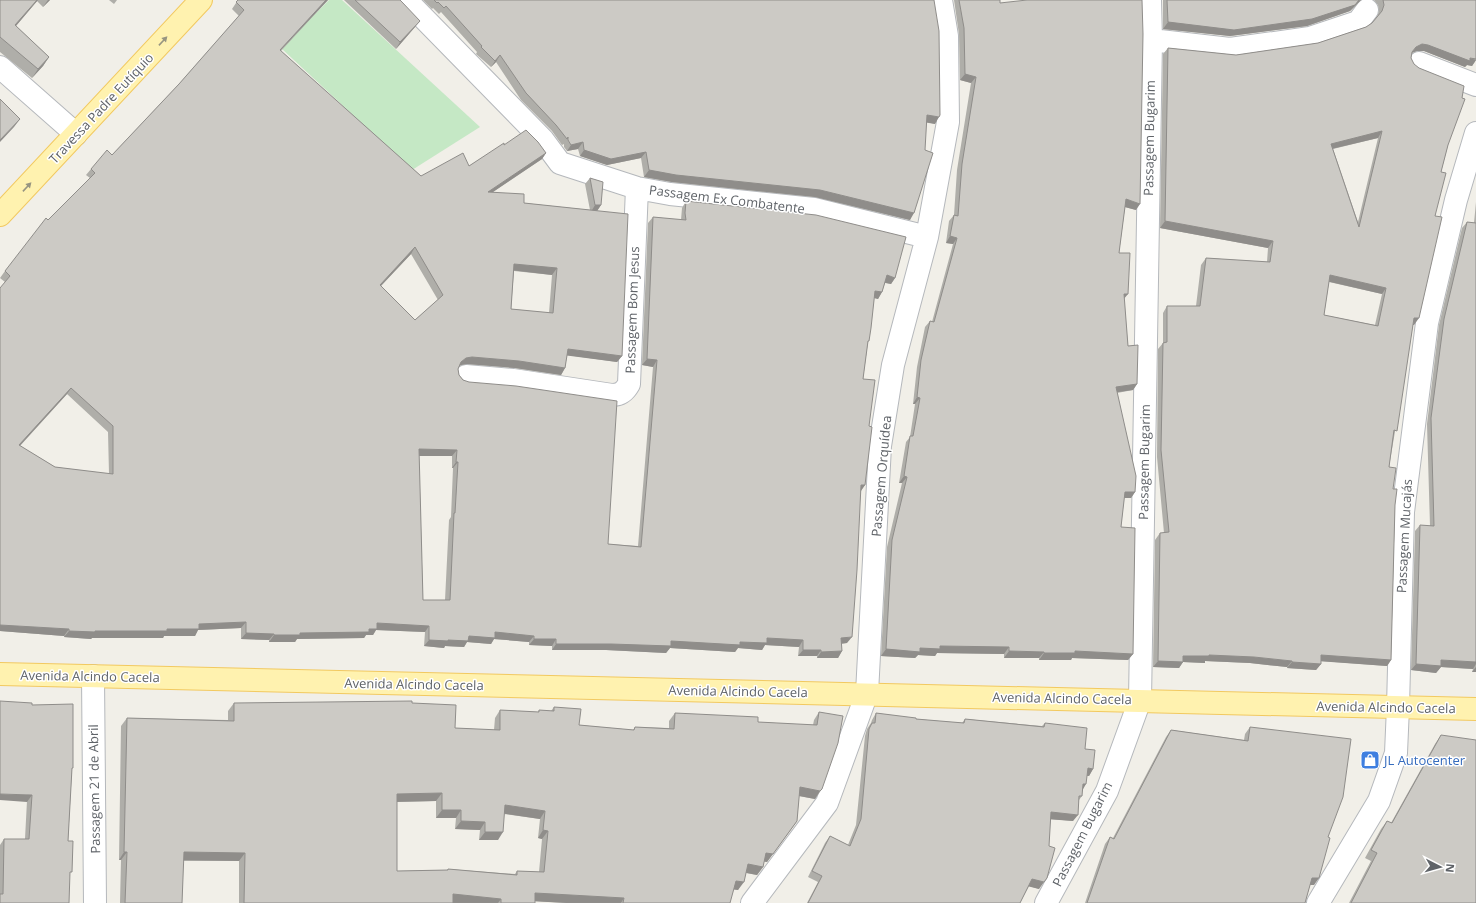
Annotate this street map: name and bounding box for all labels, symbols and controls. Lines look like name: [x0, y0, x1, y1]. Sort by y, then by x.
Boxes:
one-way arrow: [158, 36, 168, 46]
street label: Travessa Padre Eutíquio: [45, 48, 157, 167]
street label: Passagem Bugarim: [1139, 80, 1159, 196]
street label: Passagem Ex Combatente: [648, 181, 806, 217]
one-way arrow: [22, 182, 31, 192]
street label: Passagem Bom Jesus: [621, 246, 643, 374]
street label: Passagem Bugarim: [1134, 404, 1154, 520]
street label: Passagem Orquídea: [867, 415, 895, 537]
street label: Passagem Mucajás: [1392, 478, 1416, 594]
street label: Avenida Alcindo Cacela: [20, 666, 160, 686]
street label: Avenida Alcindo Cacela: [344, 674, 484, 694]
street label: Avenida Alcindo Cacela: [668, 681, 808, 701]
street label: Avenida Alcindo Cacela: [992, 688, 1132, 708]
street label: Avenida Alcindo Cacela: [1316, 697, 1456, 717]
street label: Passagem 21 de Abril: [84, 724, 104, 854]
shop icon: JL Autocenter: [1359, 749, 1381, 771]
place label: JL Autocenter: [1382, 751, 1466, 769]
street label: Passagem Bugarim: [1048, 778, 1116, 890]
north arrow: [1420, 847, 1460, 887]
text: N: [1443, 863, 1458, 873]

